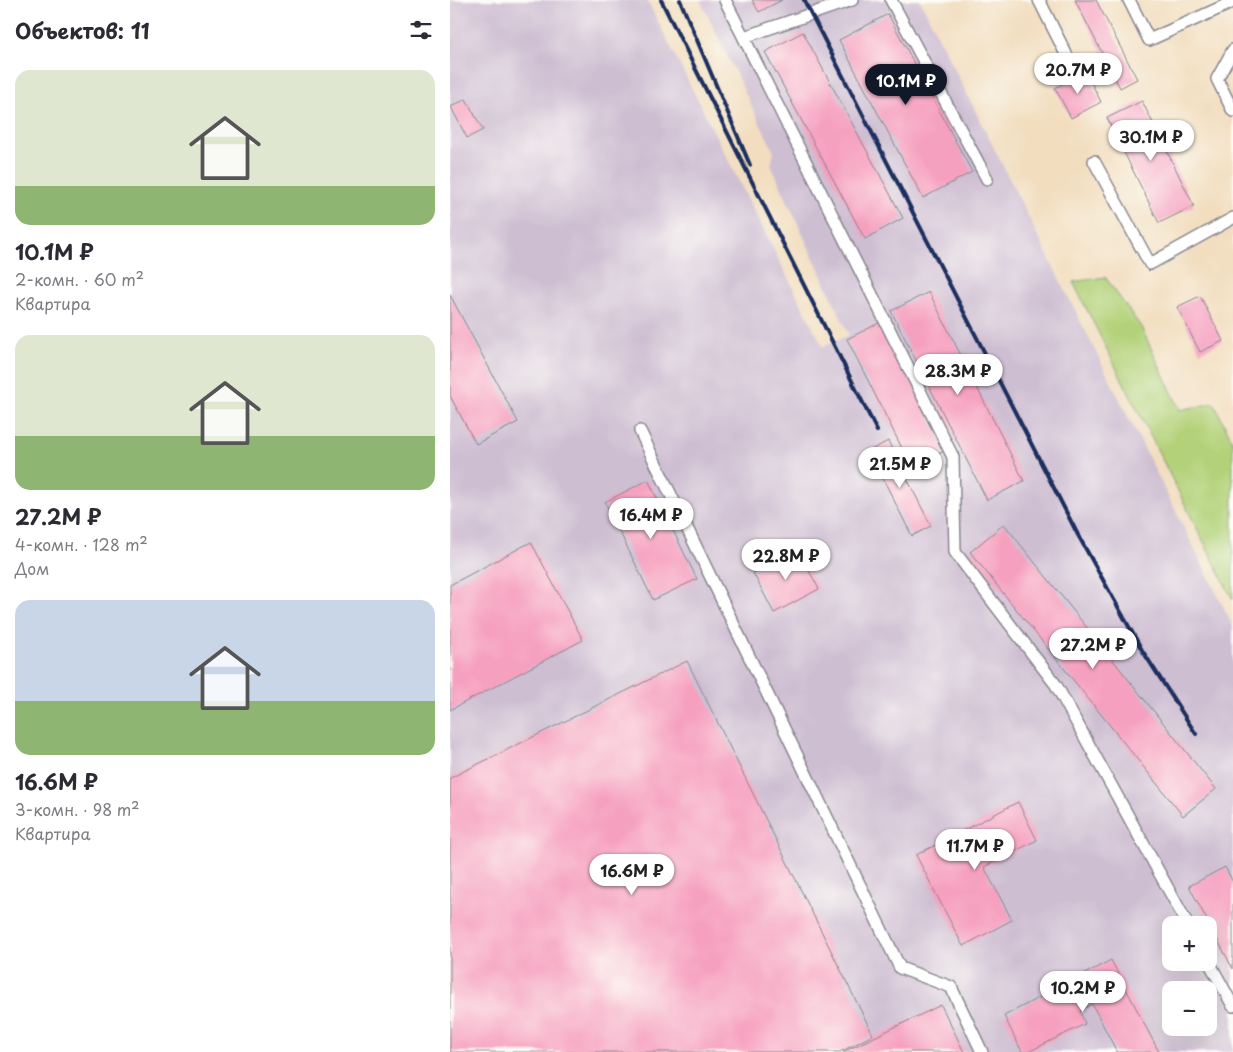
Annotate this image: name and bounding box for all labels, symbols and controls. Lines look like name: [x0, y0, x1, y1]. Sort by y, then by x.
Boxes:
text: Объектов: 11: [15, 14, 150, 46]
icon: filters: [407, 16, 435, 44]
pin: 20.7M ₽: [1032, 52, 1124, 95]
text: 20.7M ₽: [1045, 57, 1111, 81]
pin: 10.1M ₽: [860, 64, 952, 106]
text: 10.1M ₽: [876, 68, 936, 92]
icon: home: [180, 103, 270, 193]
pin: 30.1M ₽: [1105, 120, 1197, 162]
text: 30.1M ₽: [1119, 124, 1183, 148]
text: 10.1M ₽: [15, 235, 94, 267]
text: 2-комн. · 60 m²: [15, 267, 144, 291]
text: Квартира: [15, 291, 90, 315]
pin: 28.3M ₽: [912, 354, 1004, 396]
text: 28.3M ₽: [925, 358, 991, 382]
icon: home: [180, 368, 270, 458]
pin: 21.5M ₽: [854, 446, 946, 489]
text: 21.5M ₽: [869, 451, 931, 475]
pin: 16.4M ₽: [605, 498, 697, 540]
text: 27.2M ₽: [15, 500, 102, 532]
text: 16.4M ₽: [620, 502, 682, 526]
text: 4-комн. · 128 m²: [15, 532, 148, 556]
pin: 22.8M ₽: [740, 538, 832, 581]
text: 22.8M ₽: [753, 543, 820, 567]
text: Дом: [15, 556, 49, 580]
pin: 27.2M ₽: [1047, 628, 1139, 670]
text: 27.2M ₽: [1060, 632, 1126, 656]
icon: home: [180, 633, 270, 723]
text: 16.6M ₽: [15, 765, 98, 797]
text: 3-комн. · 98 m²: [15, 797, 140, 821]
text: Квартира: [15, 821, 90, 845]
pin: 11.7M ₽: [929, 828, 1021, 871]
text: 11.7M ₽: [946, 833, 1004, 857]
pin: 16.6M ₽: [586, 854, 678, 896]
text: 16.6M ₽: [600, 858, 664, 882]
map controls: [1162, 916, 1217, 1036]
button: +: [1162, 916, 1217, 971]
pin: 10.2M ₽: [1037, 970, 1129, 1013]
text: 10.2M ₽: [1051, 975, 1115, 999]
button: −: [1162, 981, 1217, 1036]

